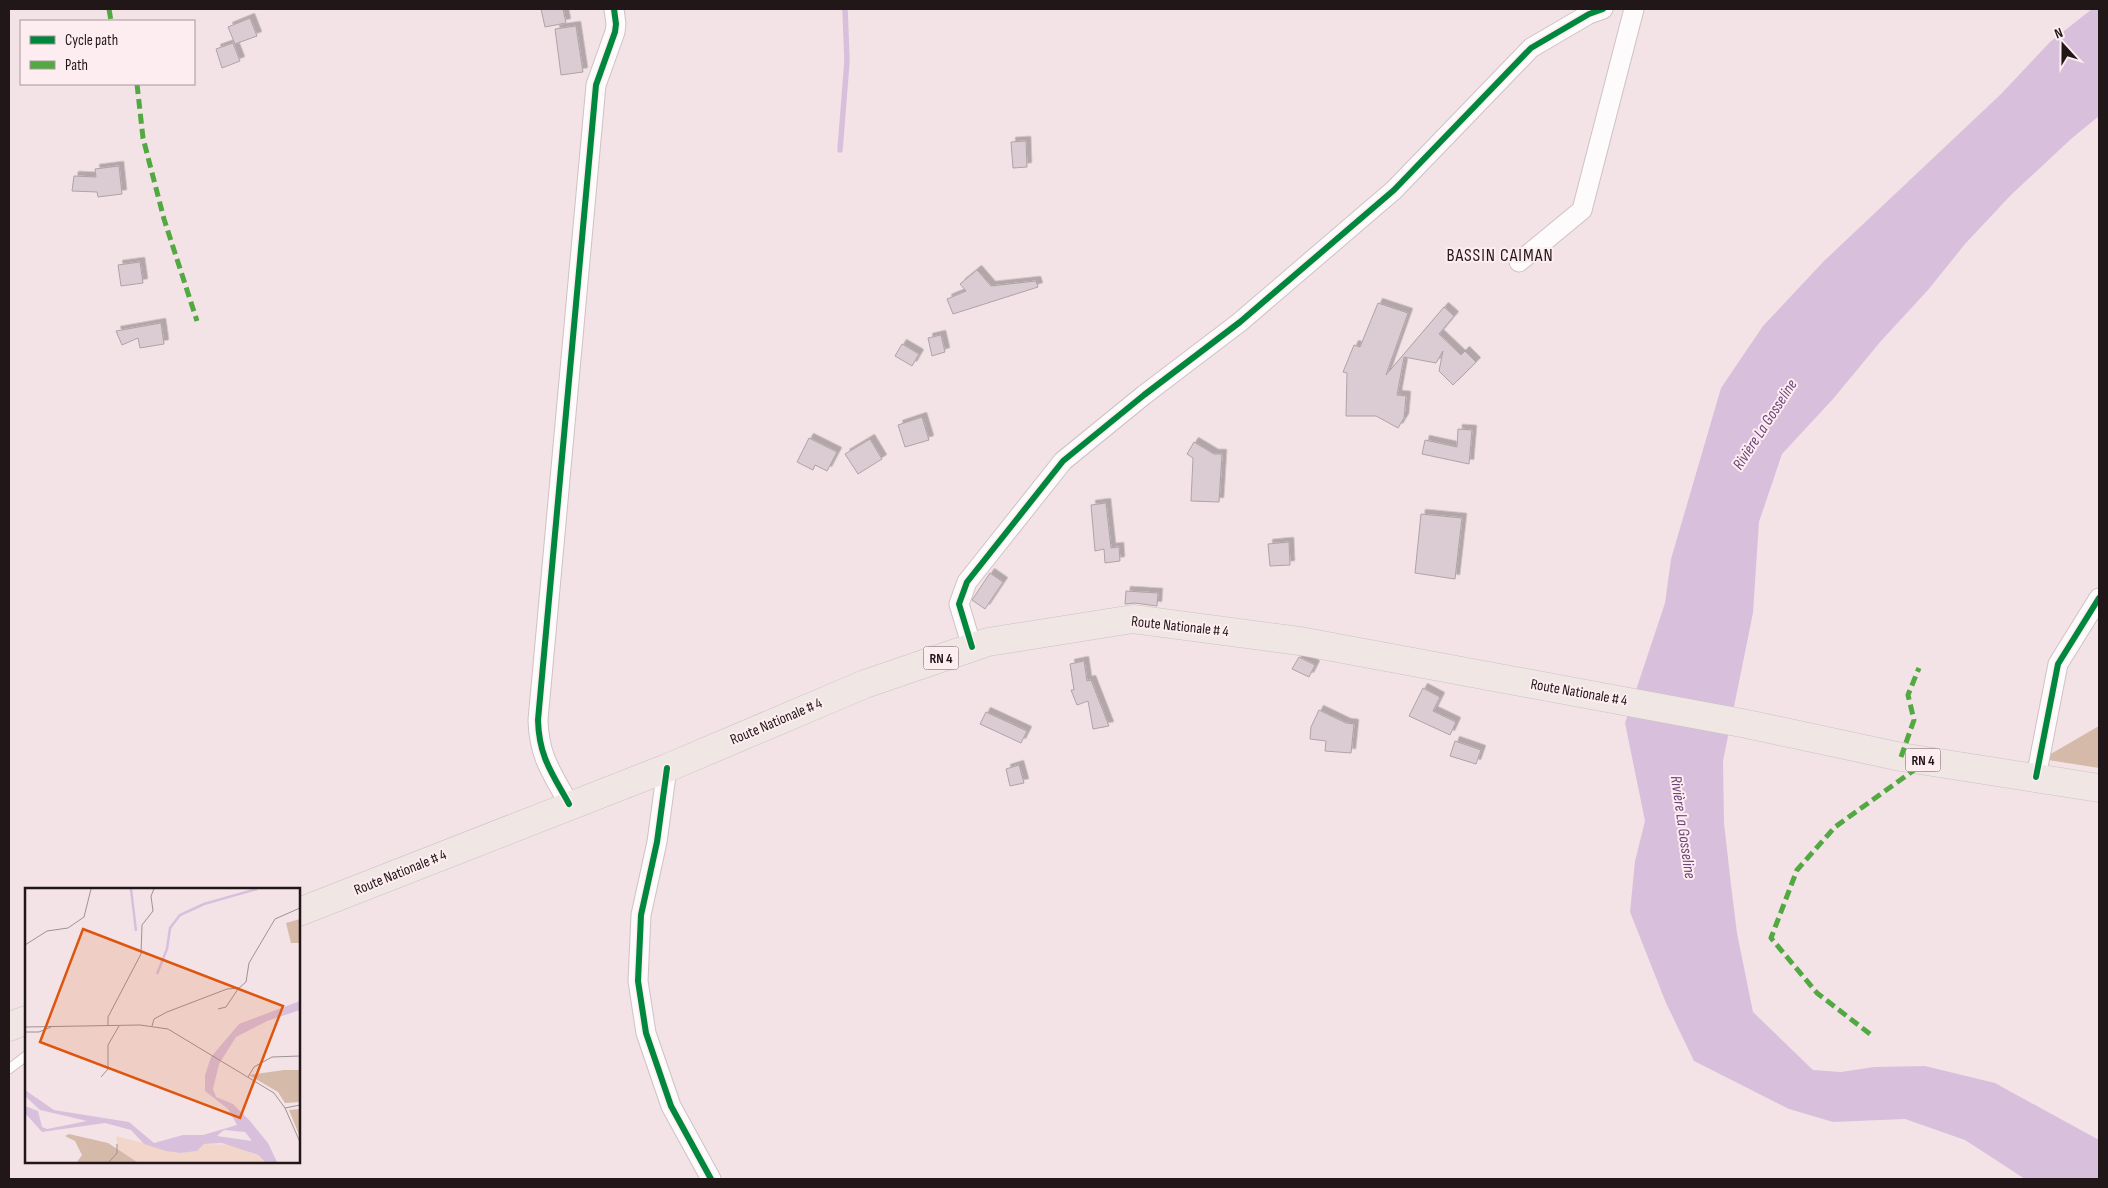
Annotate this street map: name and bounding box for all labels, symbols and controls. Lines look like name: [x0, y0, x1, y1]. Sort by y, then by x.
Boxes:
legend: [20, 20, 195, 85]
north arrow: [2038, 20, 2088, 70]
text: N: [2052, 24, 2065, 43]
text: Cycle path: [65, 31, 118, 50]
text: Path: [65, 56, 88, 75]
district label: BASSIN CAIMAN: [1446, 245, 1554, 266]
water label: Rivière La Gosseline: [1729, 376, 1802, 474]
street label: Route Nationale # 4: [1130, 612, 1230, 641]
road number: RN 4: [924, 646, 958, 670]
street label: Route Nationale # 4: [1529, 675, 1629, 710]
street label: Route Nationale # 4: [727, 694, 825, 749]
road number: RN 4: [1906, 748, 1940, 772]
water label: Rivière La Gosseline: [1666, 774, 1699, 880]
street label: Route Nationale # 4: [351, 845, 449, 900]
inset map: [25, 888, 300, 1163]

